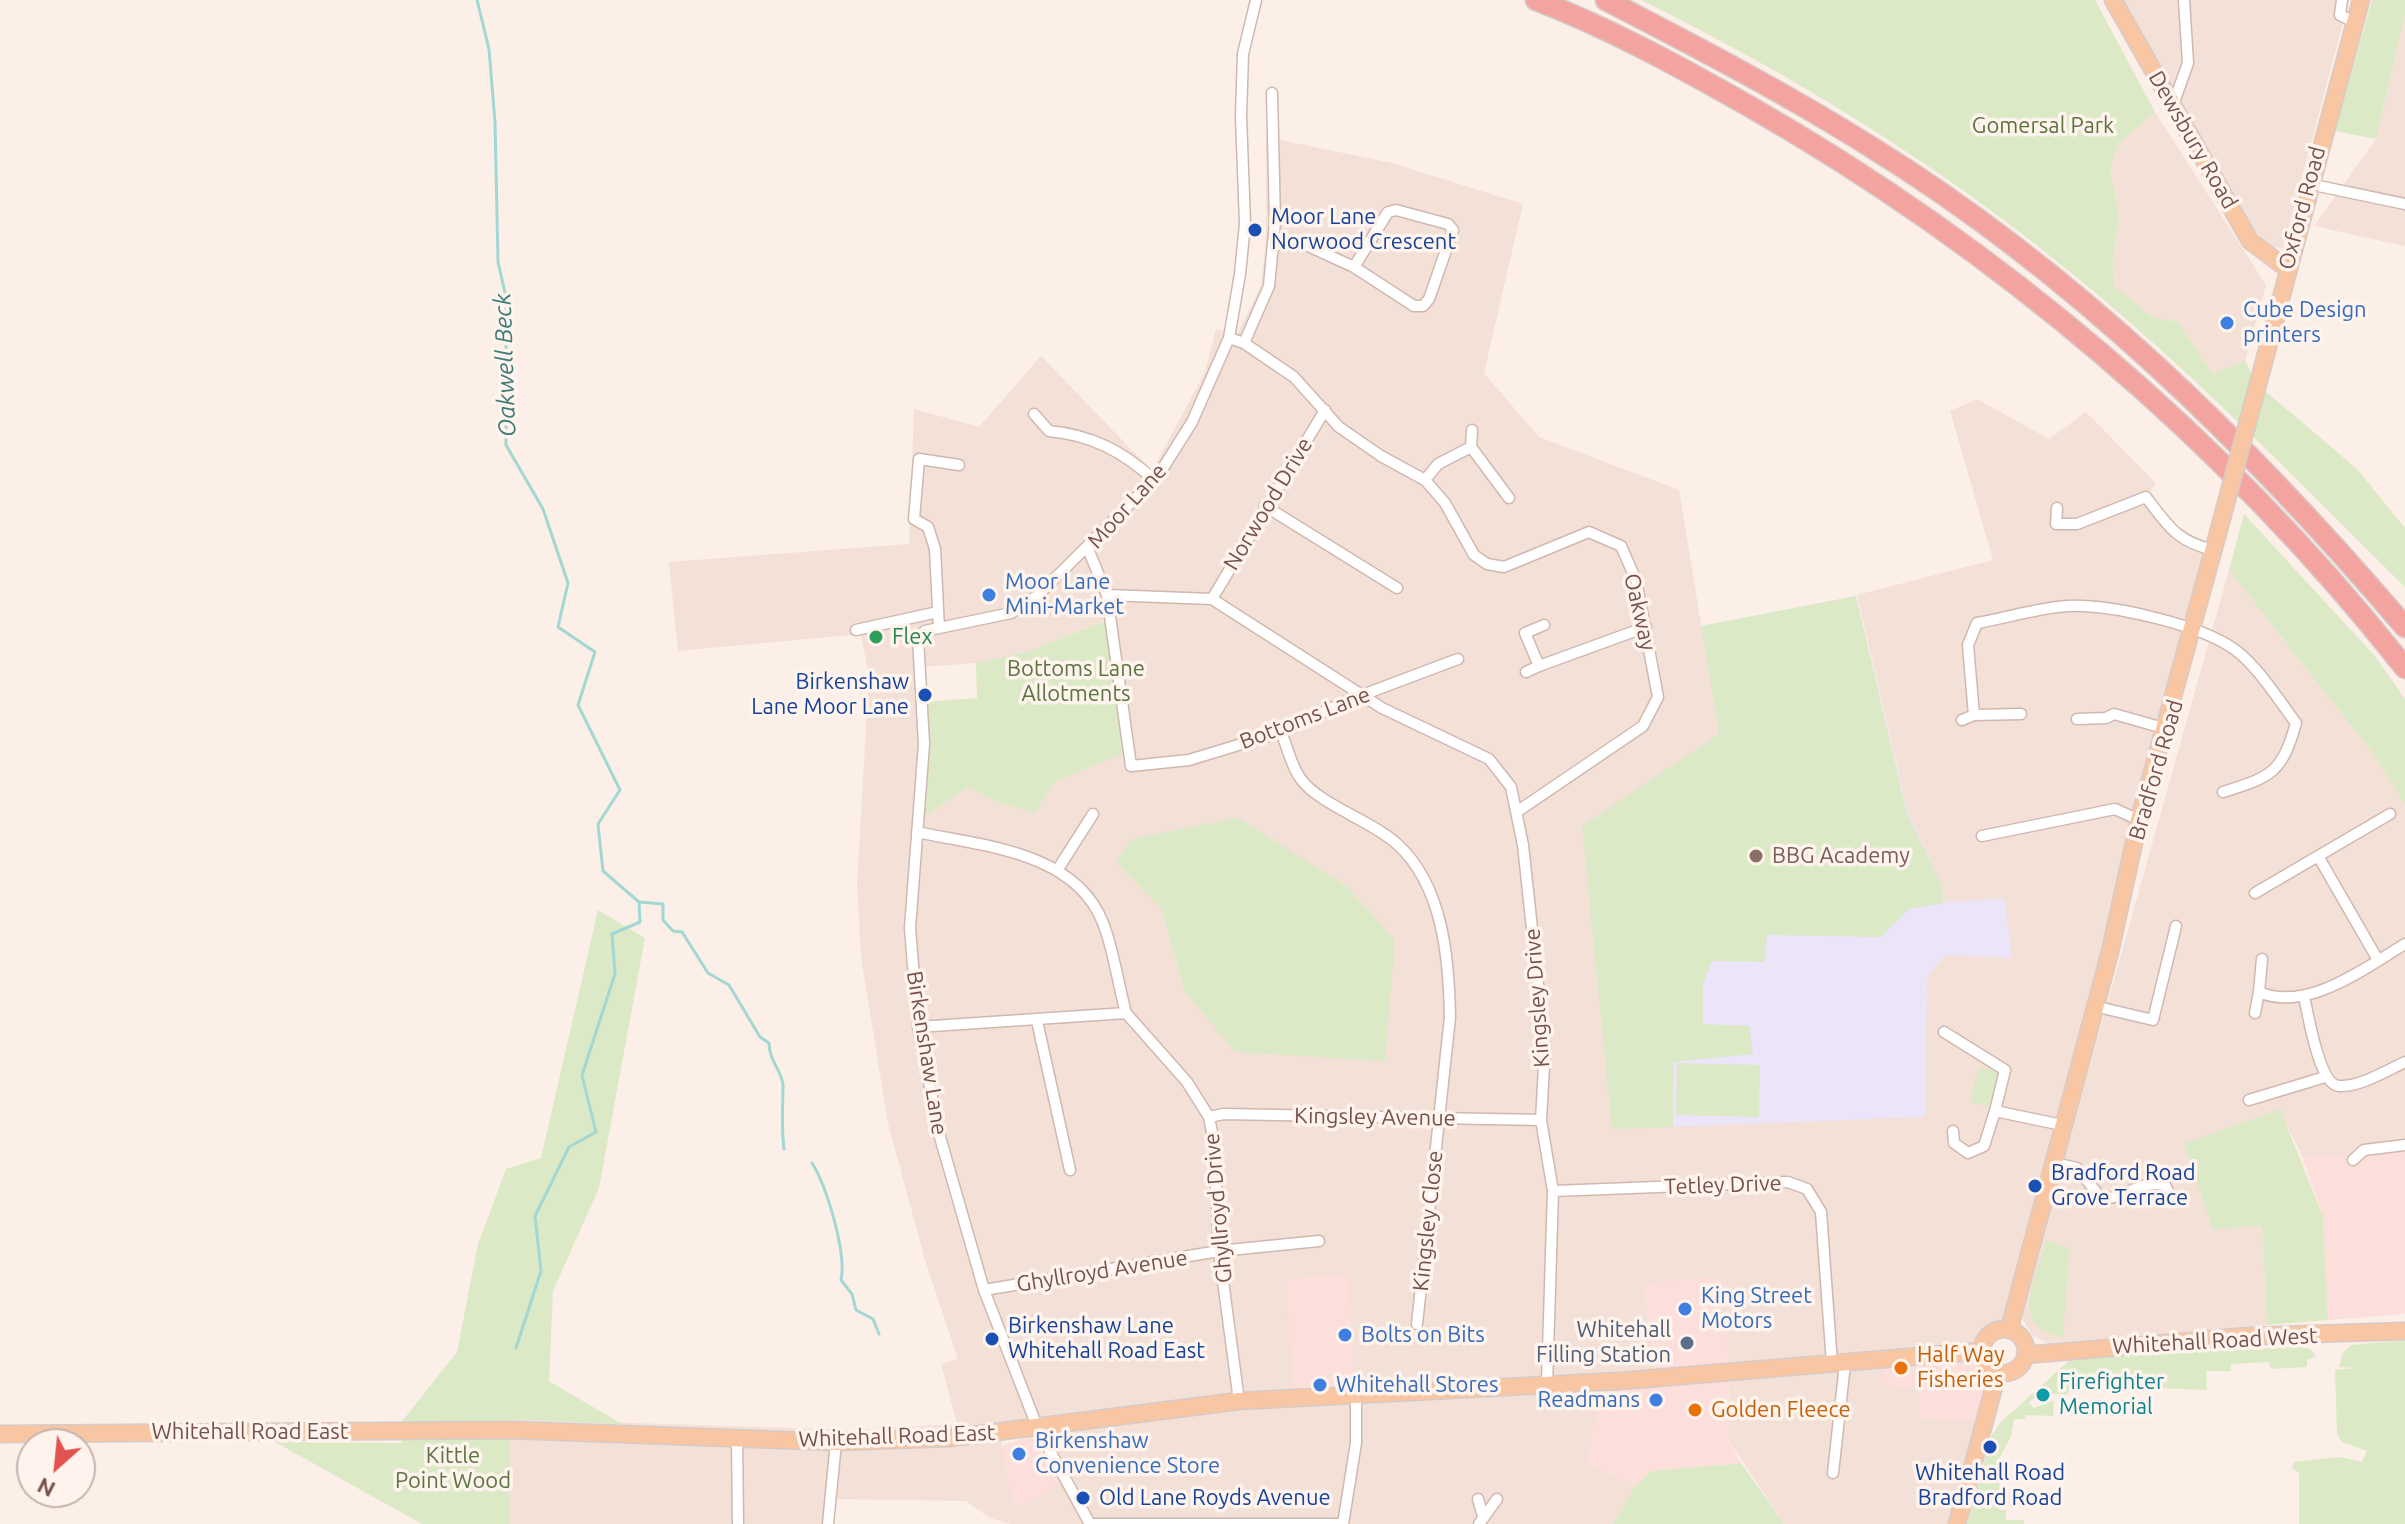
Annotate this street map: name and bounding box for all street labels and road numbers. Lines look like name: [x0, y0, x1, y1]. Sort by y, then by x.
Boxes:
street label: Dewsbury Road: [2143, 66, 2243, 214]
street label: Oxford Road: [2273, 144, 2331, 272]
street label: Norwood Drive: [1218, 433, 1318, 575]
street label: Moor Lane: [1082, 458, 1172, 554]
street label: Oakway: [1618, 571, 1662, 653]
street label: Bottoms Lane: [1236, 681, 1374, 755]
street label: Bradford Road: [2123, 697, 2189, 843]
street label: Kingsley Drive: [1519, 927, 1555, 1069]
street label: Birkenshaw Lane: [901, 969, 953, 1137]
street label: Kingsley Avenue: [1294, 1102, 1456, 1132]
street label: Ghyllroyd Drive: [1198, 1132, 1238, 1284]
street label: Kingsley Close: [1407, 1149, 1449, 1293]
street label: Tetley Drive: [1664, 1170, 1782, 1200]
street label: Ghyllroyd Avenue: [1015, 1244, 1189, 1298]
street label: Whitehall Road West: [2112, 1322, 2318, 1360]
street label: Whitehall Road East: [152, 1419, 348, 1445]
street label: Whitehall Road East: [798, 1419, 996, 1453]

